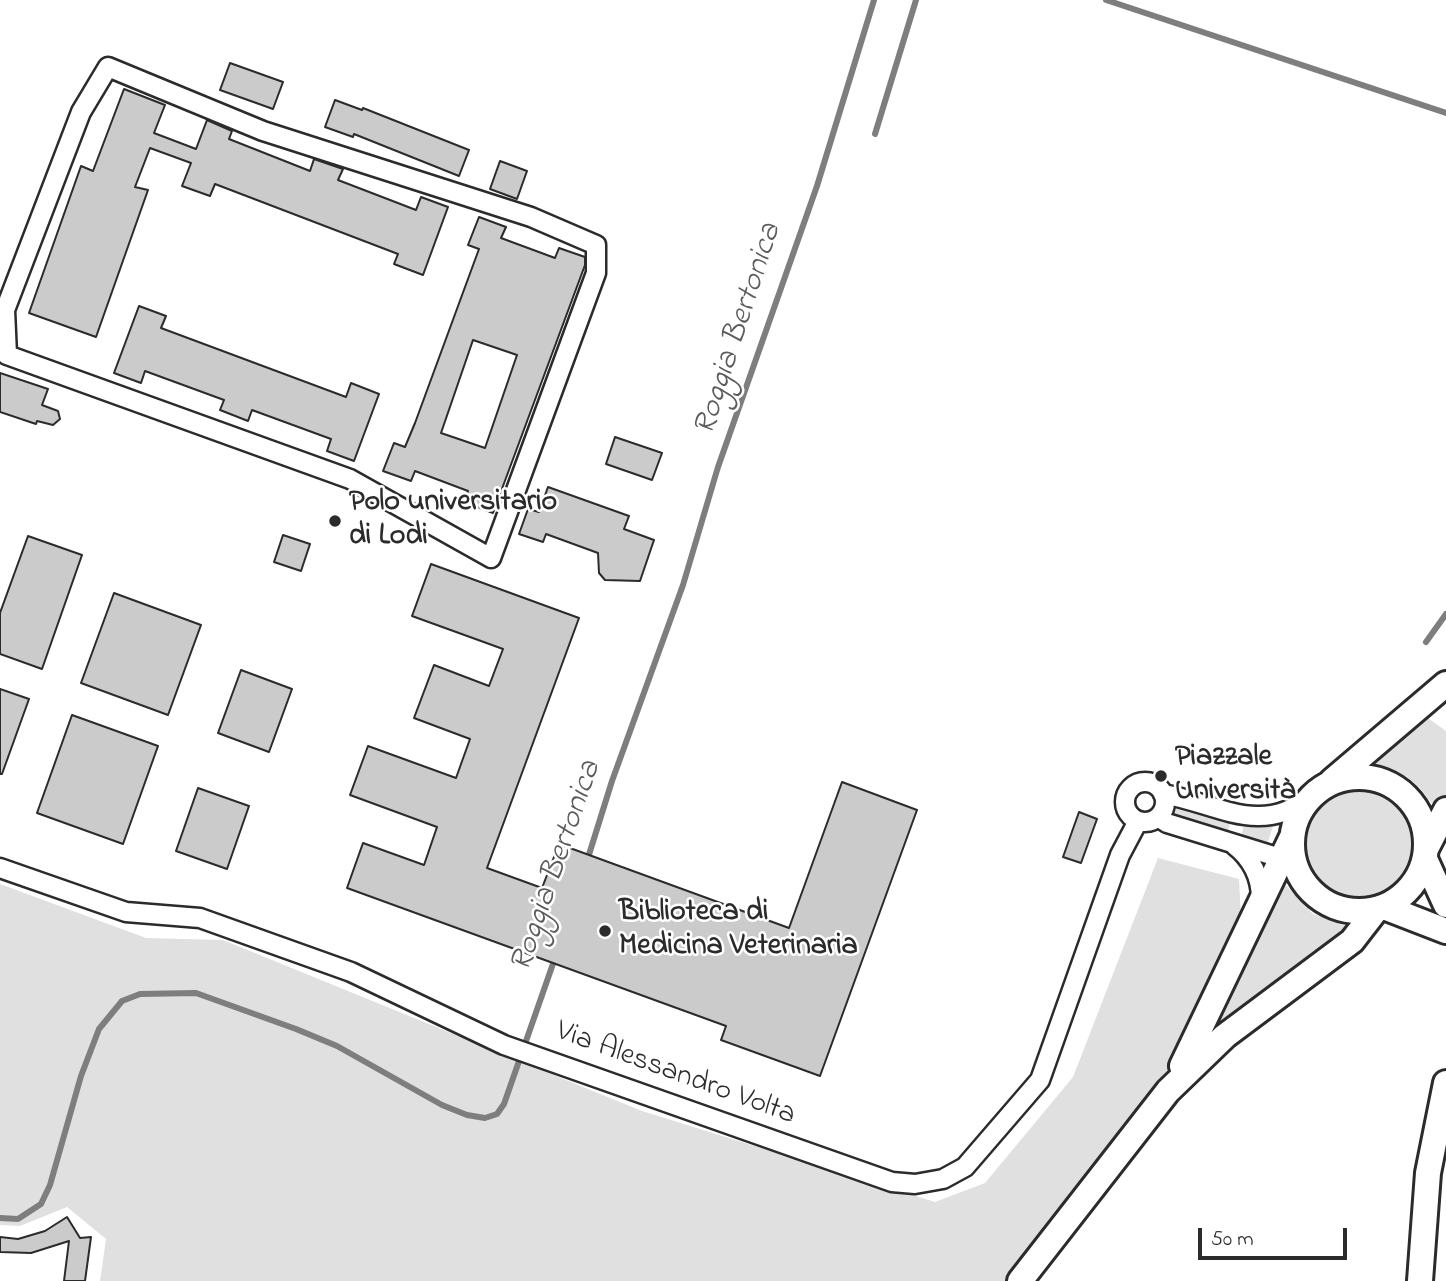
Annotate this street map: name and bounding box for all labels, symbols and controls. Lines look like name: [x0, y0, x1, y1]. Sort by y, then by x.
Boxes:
water label: Roggia Bertonica: [688, 219, 792, 441]
place label: Polo universitario di Lodi: [349, 486, 557, 556]
marker: Polo universitario di Lodi: [327, 513, 343, 529]
place label: Piazzale Università: [1175, 741, 1295, 812]
water label: Roggia Bertonica: [504, 757, 612, 977]
marker: Piazzale Università: [1153, 768, 1169, 784]
place label: Biblioteca di Medicina Veterinaria: [619, 896, 858, 967]
marker: Biblioteca di Medicina Veterinaria: [597, 923, 613, 939]
street label: Via Alessandro Volta: [550, 1015, 800, 1135]
scale bar: [1201, 1214, 1350, 1258]
text: 50 m: [1211, 1225, 1254, 1255]

